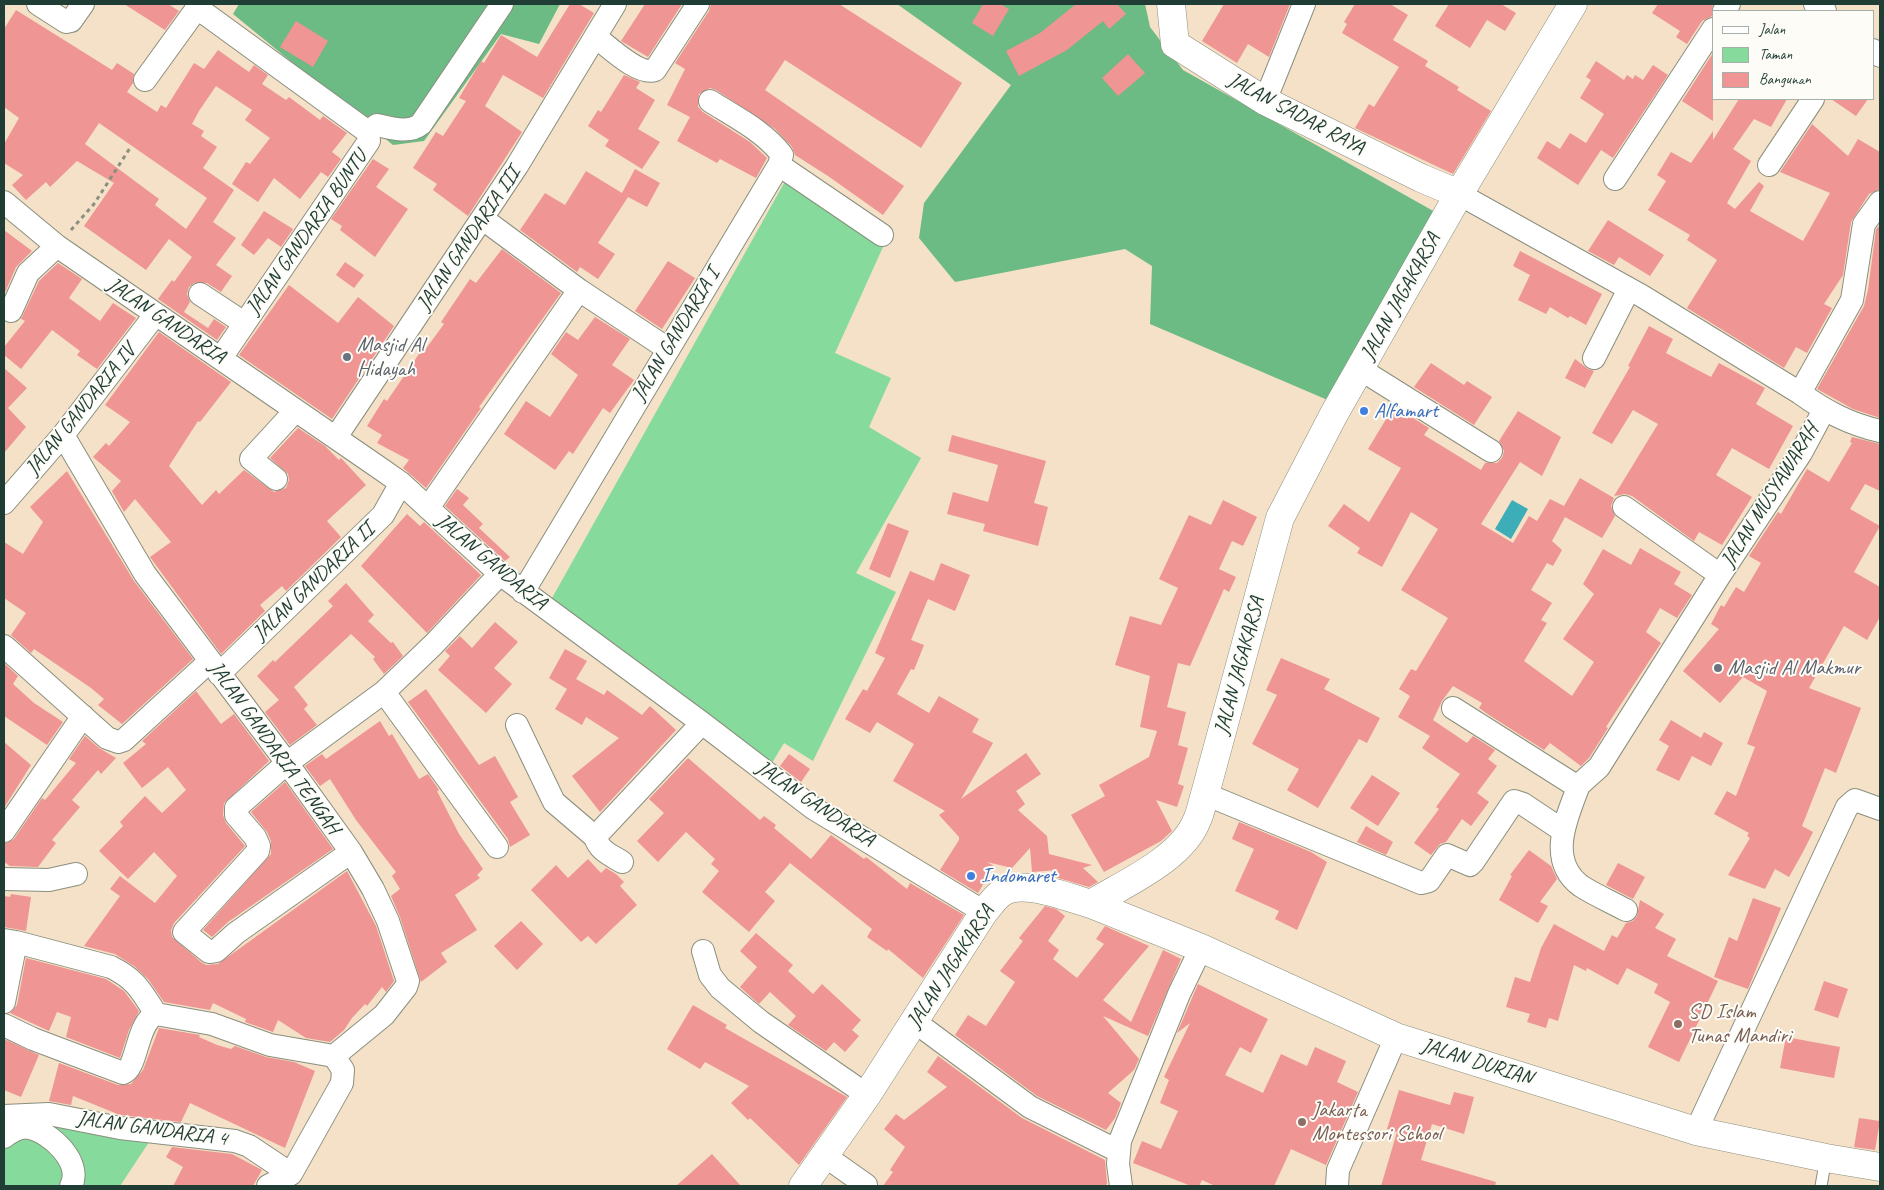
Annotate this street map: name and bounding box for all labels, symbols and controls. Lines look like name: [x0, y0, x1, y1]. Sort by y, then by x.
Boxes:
legend: [1712, 10, 1874, 100]
text: Jalan: [1759, 20, 1785, 39]
text: Taman: [1759, 45, 1792, 64]
street label: JALAN SADAR RAYA: [1223, 67, 1369, 161]
text: Bangunan: [1759, 70, 1811, 89]
street label: JALAN GANDARIA BUNTU: [241, 146, 373, 320]
street label: JALAN GANDARIA III: [412, 162, 526, 316]
street label: JALAN JAGAKARSA: [1356, 229, 1446, 365]
street label: JALAN GANDARIA I: [626, 264, 726, 406]
street label: JALAN GANDARIA: [102, 272, 230, 370]
place label: Masjid Al Hidayah: [357, 332, 424, 382]
street label: JALAN GANDARIA IV: [20, 339, 142, 481]
marker: Masjid Al Hidayah: [341, 351, 353, 363]
place label: Alfamart: [1374, 398, 1438, 424]
marker: Alfamart: [1358, 405, 1370, 417]
street label: JALAN MUSYAWARAH: [1716, 420, 1824, 572]
street label: JALAN GANDARIA: [430, 508, 552, 616]
street label: JALAN GANDARIA II: [248, 518, 380, 646]
street label: JALAN JAGAKARSA: [1210, 594, 1270, 738]
place label: Masjid Al Makmur: [1728, 655, 1860, 681]
street label: JALAN GANDARIA TENGAH: [203, 657, 345, 839]
marker: Masjid Al Makmur: [1712, 662, 1724, 674]
street label: JALAN GANDARIA: [751, 755, 879, 853]
place label: Indomaret: [981, 863, 1056, 889]
marker: Indomaret: [965, 870, 977, 882]
street label: JALAN JAGAKARSA: [902, 901, 1000, 1033]
place label: SD Islam Tunas Mandiri: [1688, 999, 1791, 1049]
marker: SD Islam Tunas Mandiri: [1672, 1018, 1684, 1030]
street label: JALAN DURIAN: [1418, 1033, 1536, 1091]
place label: Jakarta Montessori School: [1312, 1097, 1441, 1147]
street label: JALAN GANDARIA 4: [75, 1106, 229, 1152]
marker: Jakarta Montessori School: [1296, 1116, 1308, 1128]

